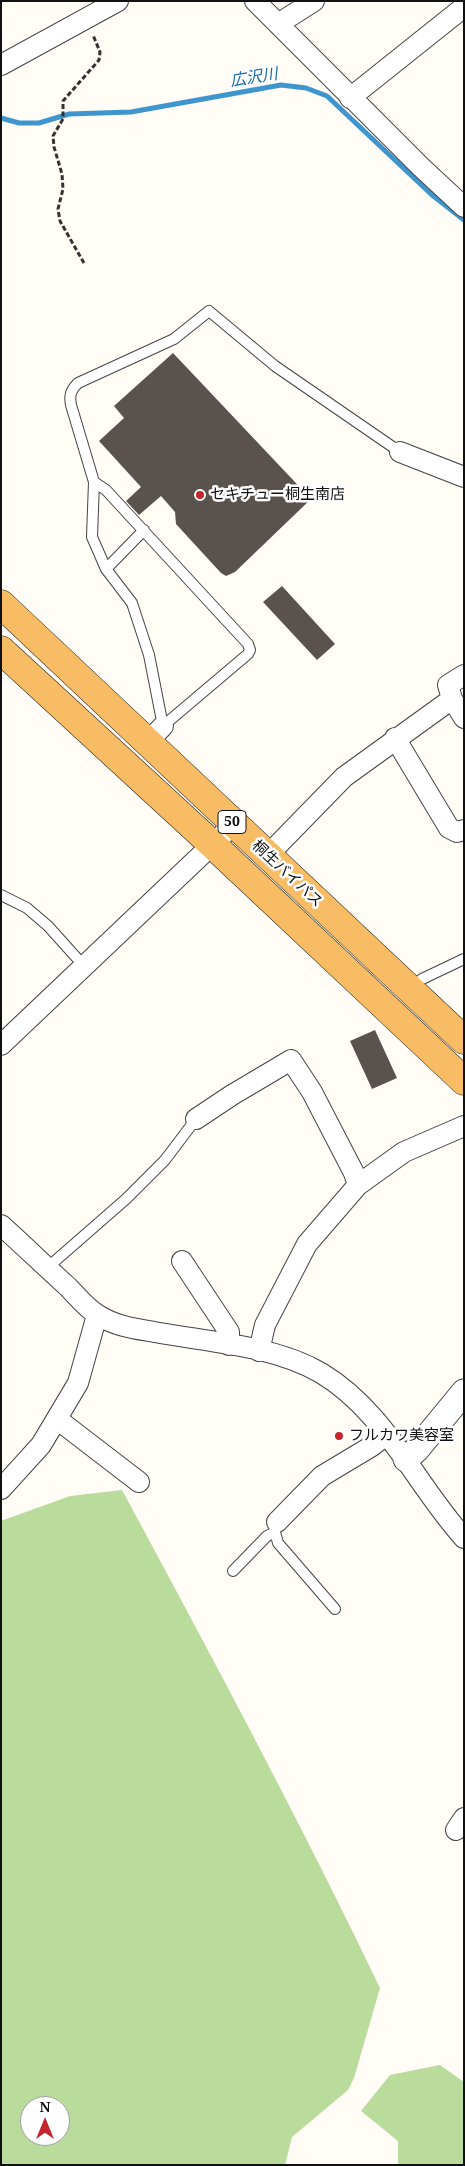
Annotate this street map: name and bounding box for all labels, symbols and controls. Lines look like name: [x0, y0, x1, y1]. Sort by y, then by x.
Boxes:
water label: 広沢川: [229, 65, 279, 91]
place label: セキチュー桐生南店: [210, 486, 345, 504]
marker: セキチュー桐生南店: [194, 489, 206, 501]
road number: 50: [218, 810, 246, 834]
street label: 桐生バイパス: [248, 837, 326, 911]
place label: フルカワ美容室: [349, 1427, 454, 1445]
marker: フルカワ美容室: [333, 1430, 345, 1442]
north arrow: [20, 2096, 70, 2146]
text: N: [39, 2097, 51, 2116]

